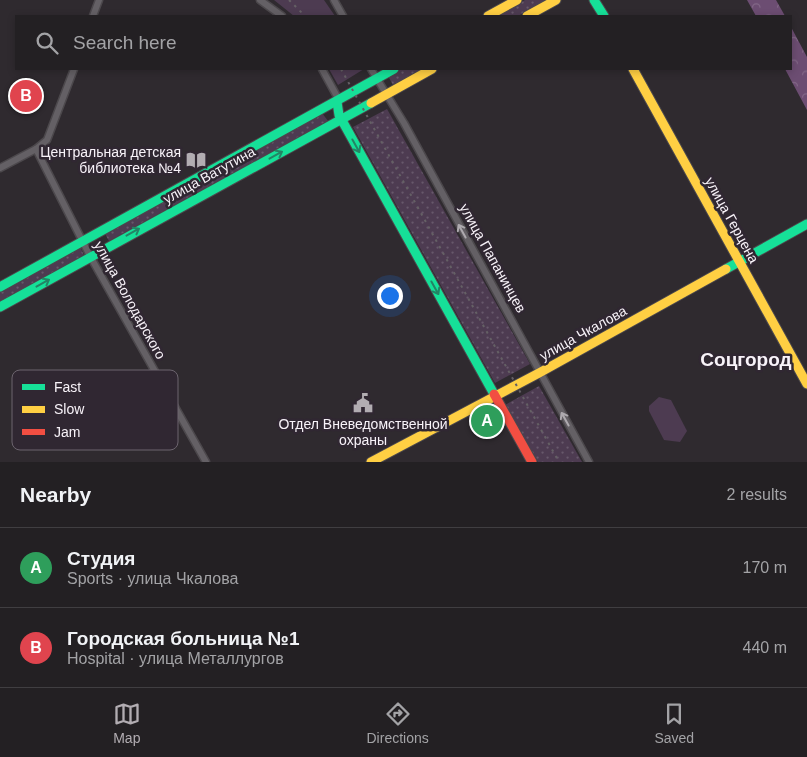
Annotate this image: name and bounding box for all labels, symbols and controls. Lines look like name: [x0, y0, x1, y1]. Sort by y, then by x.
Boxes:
search box: [15, 15, 792, 70]
icon: search: [33, 29, 61, 57]
text: Search here: [73, 32, 177, 53]
pin: B: [10, 77, 42, 115]
one-way arrow: [351, 138, 361, 153]
street label: улица Ватутина: [160, 143, 258, 207]
place label: Центральная детская библиотека №4: [40, 144, 181, 176]
library icon: Центральная детская библиотека №4: [185, 149, 207, 171]
one-way arrow: [268, 150, 283, 160]
street label: улица Герцена: [702, 174, 762, 266]
street label: улица Папанинцев: [456, 201, 530, 315]
one-way arrow: [457, 223, 467, 238]
one-way arrow: [125, 227, 140, 237]
street label: улица Володарского: [91, 238, 169, 362]
one-way arrow: [35, 278, 50, 288]
one-way arrow: [430, 280, 440, 295]
your location: [377, 283, 403, 309]
street label: улица Чкалова: [537, 302, 630, 364]
district label: Соцгород: [700, 349, 792, 370]
legend: [12, 370, 178, 450]
text: Fast: [54, 379, 81, 395]
public building icon: Отдел Вневедомственной охраны: [352, 392, 374, 414]
text: Slow: [54, 401, 85, 417]
pin: A: [471, 402, 503, 440]
one-way arrow: [560, 413, 570, 427]
place label: Отдел Вневедомственной охраны: [278, 416, 448, 448]
text: Jam: [54, 424, 80, 440]
text: Nearby: [20, 483, 91, 506]
text: 2 results: [727, 486, 787, 503]
text: Студия: [67, 548, 135, 569]
text: A: [30, 559, 42, 576]
text: 170 m: [743, 559, 787, 576]
text: Sports · улица Чкалова: [67, 570, 238, 587]
text: Городская больница №1: [67, 628, 300, 649]
text: B: [30, 639, 42, 656]
text: 440 m: [743, 639, 787, 656]
text: Hospital · улица Металлургов: [67, 650, 284, 667]
tab: Map: [113, 700, 141, 746]
tab: Directions: [367, 700, 429, 746]
tab: Saved: [654, 700, 694, 746]

